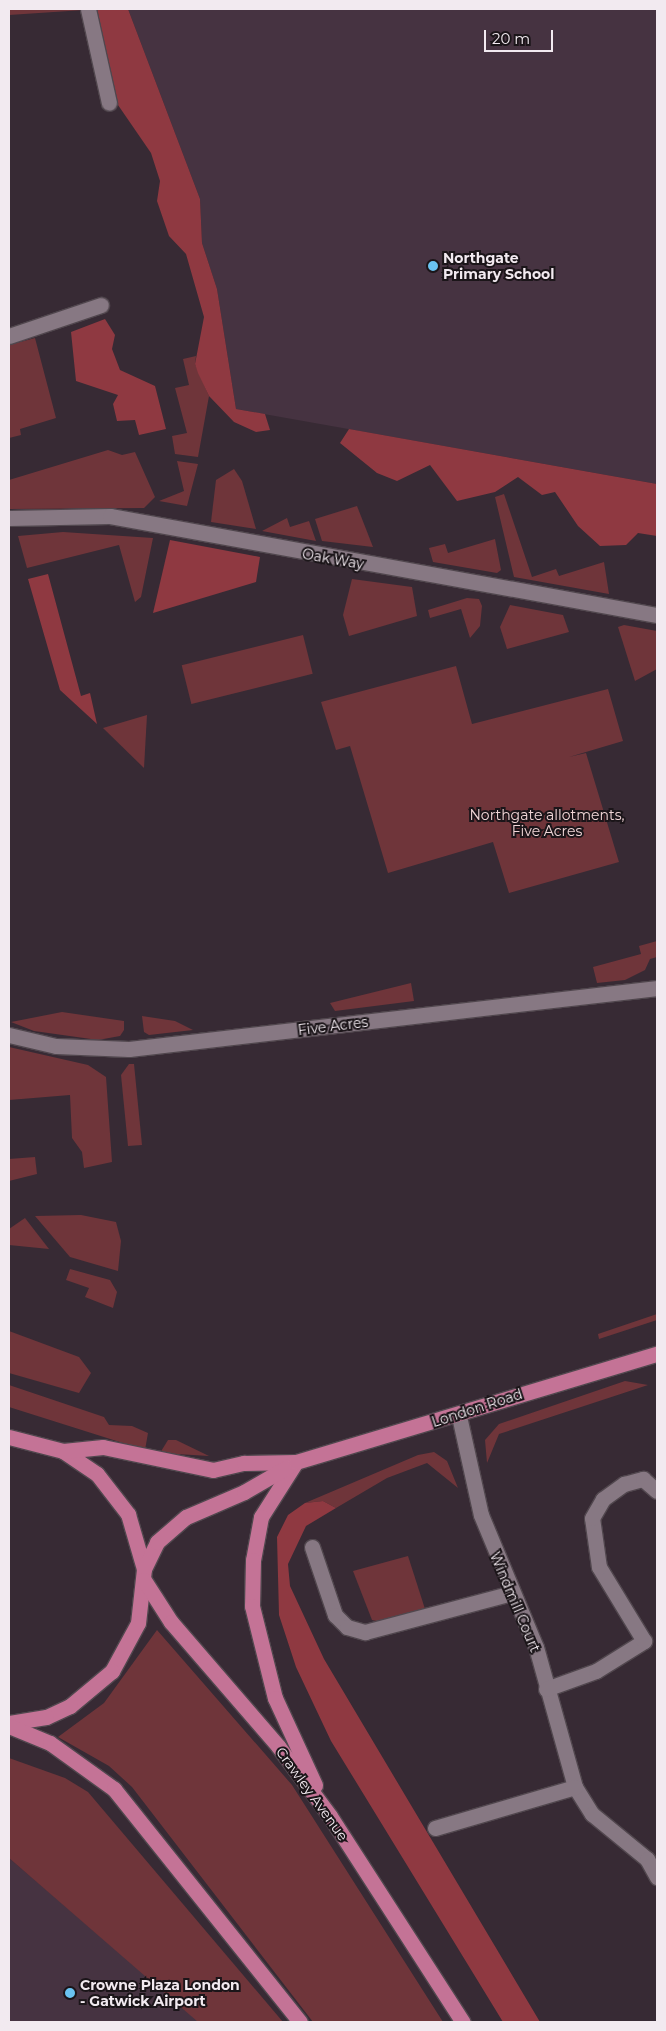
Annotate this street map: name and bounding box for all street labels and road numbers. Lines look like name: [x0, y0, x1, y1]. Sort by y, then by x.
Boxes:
street label: Oak Way: [301, 545, 365, 573]
street label: Five Acres: [297, 1013, 369, 1039]
street label: London Road: [430, 1385, 524, 1431]
street label: Windmill Court: [486, 1549, 544, 1655]
street label: Crawley Avenue: [272, 1744, 352, 1844]

